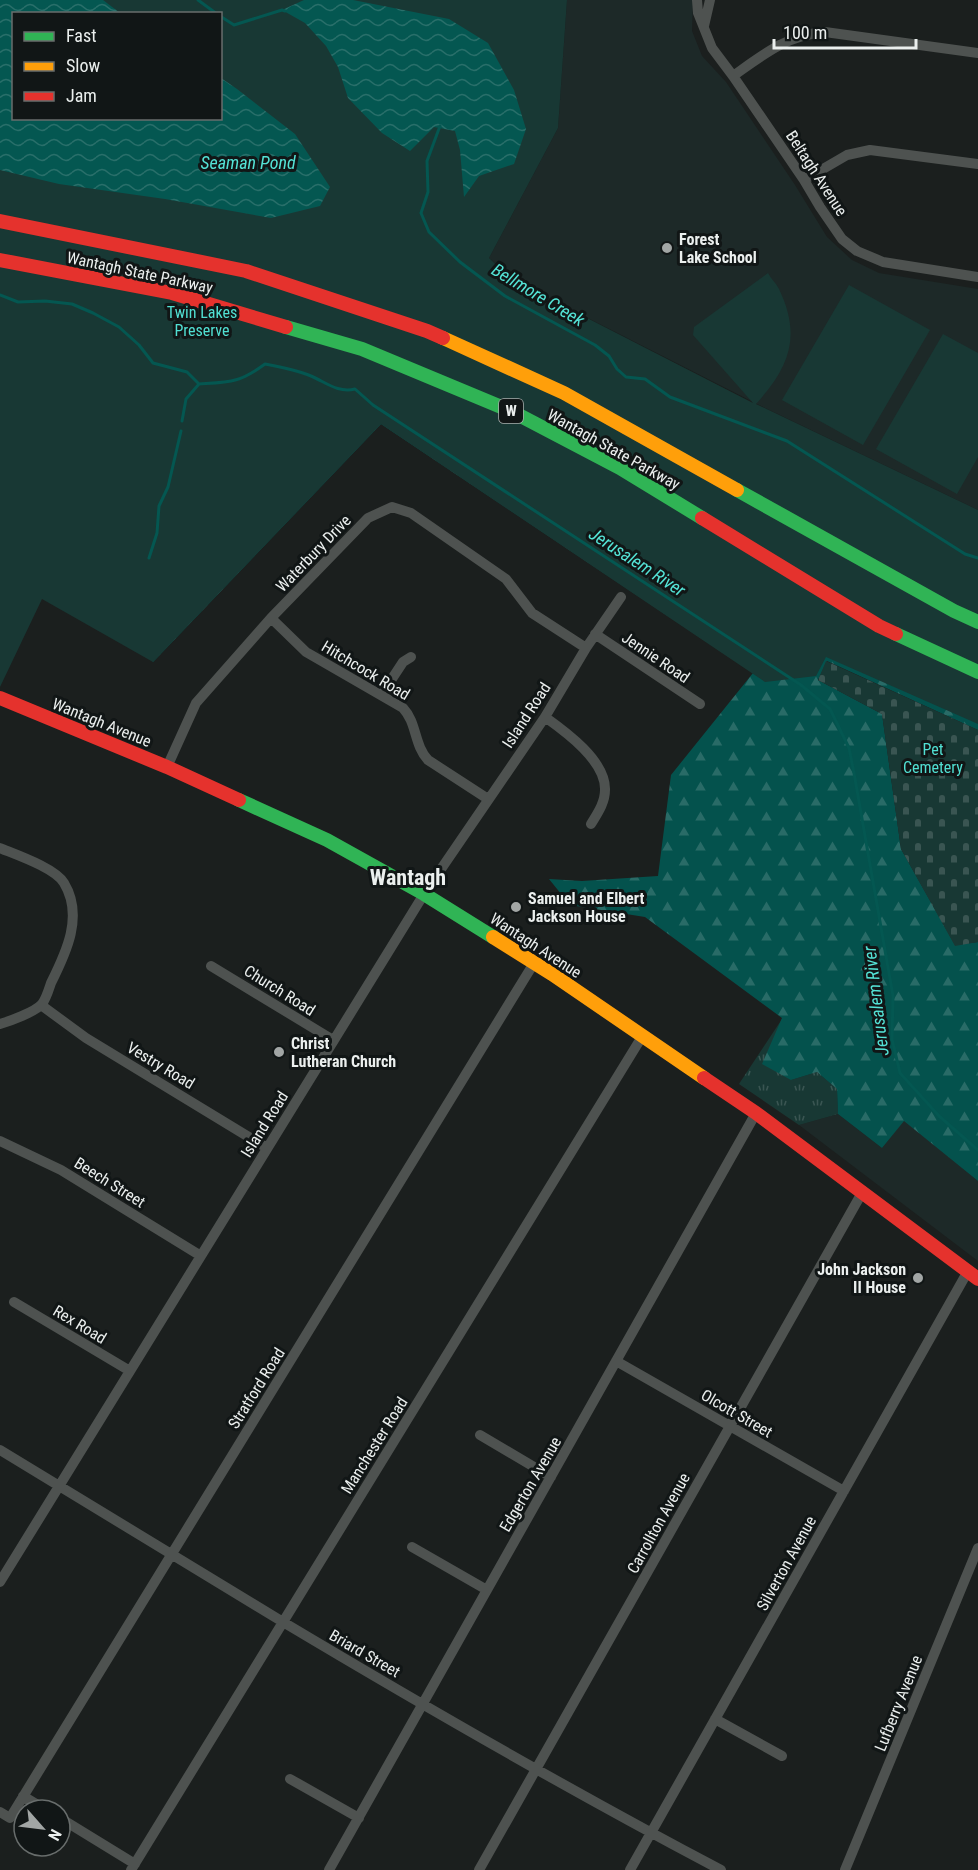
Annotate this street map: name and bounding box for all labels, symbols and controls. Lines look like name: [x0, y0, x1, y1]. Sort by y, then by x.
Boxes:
legend: [12, 12, 222, 120]
scale bar: [774, 12, 916, 50]
text: 100 m: [783, 22, 827, 43]
text: Fast: [66, 25, 97, 46]
text: Slow: [66, 55, 101, 76]
text: Jam: [66, 85, 97, 106]
street label: Beltagh Avenue: [782, 127, 851, 219]
water label: Seaman Pond: [200, 152, 296, 173]
place label: Forest Lake School: [679, 230, 757, 267]
marker: Forest Lake School: [660, 241, 674, 255]
street label: Wantagh State Parkway: [65, 248, 215, 297]
water label: Bellmore Creek: [488, 259, 589, 331]
park label: Twin Lakes Preserve: [167, 303, 237, 340]
road number: W: [499, 399, 523, 423]
street label: Wantagh State Parkway: [544, 405, 684, 494]
street label: Waterbury Drive: [272, 511, 355, 596]
water label: Jerusalem River: [585, 523, 690, 601]
street label: Jennie Road: [618, 628, 693, 687]
street label: Hitchcock Road: [318, 637, 413, 704]
street label: Island Road: [498, 679, 555, 752]
street label: Wantagh Avenue: [50, 694, 154, 751]
park label: Pet Cemetery: [903, 740, 963, 777]
district label: Wantagh: [370, 865, 446, 890]
place label: Samuel and Elbert Jackson House: [528, 889, 644, 926]
marker: Samuel and Elbert Jackson House: [509, 900, 523, 914]
street label: Wantagh Avenue: [486, 909, 585, 982]
water label: Jerusalem River: [858, 944, 893, 1057]
street label: Church Road: [241, 961, 319, 1020]
place label: Christ Lutheran Church: [291, 1034, 396, 1071]
street label: Vestry Road: [123, 1038, 198, 1093]
marker: Christ Lutheran Church: [272, 1045, 286, 1059]
street label: Island Road: [237, 1088, 292, 1161]
street label: Beech Street: [71, 1153, 149, 1212]
place label: John Jackson II House: [817, 1260, 906, 1297]
marker: John Jackson II House: [911, 1271, 925, 1285]
street label: Rex Road: [50, 1301, 110, 1348]
street label: Stratford Road: [224, 1344, 289, 1432]
street label: Olcott Street: [698, 1385, 776, 1442]
street label: Manchester Road: [337, 1393, 412, 1497]
street label: Edgerton Avenue: [496, 1433, 565, 1535]
street label: Carrollton Avenue: [623, 1470, 694, 1577]
street label: Silverton Avenue: [753, 1513, 820, 1614]
street label: Briard Street: [326, 1626, 404, 1681]
street label: Lufberry Avenue: [871, 1652, 926, 1754]
north arrow: [12, 1798, 72, 1858]
text: N: [44, 1826, 65, 1844]

